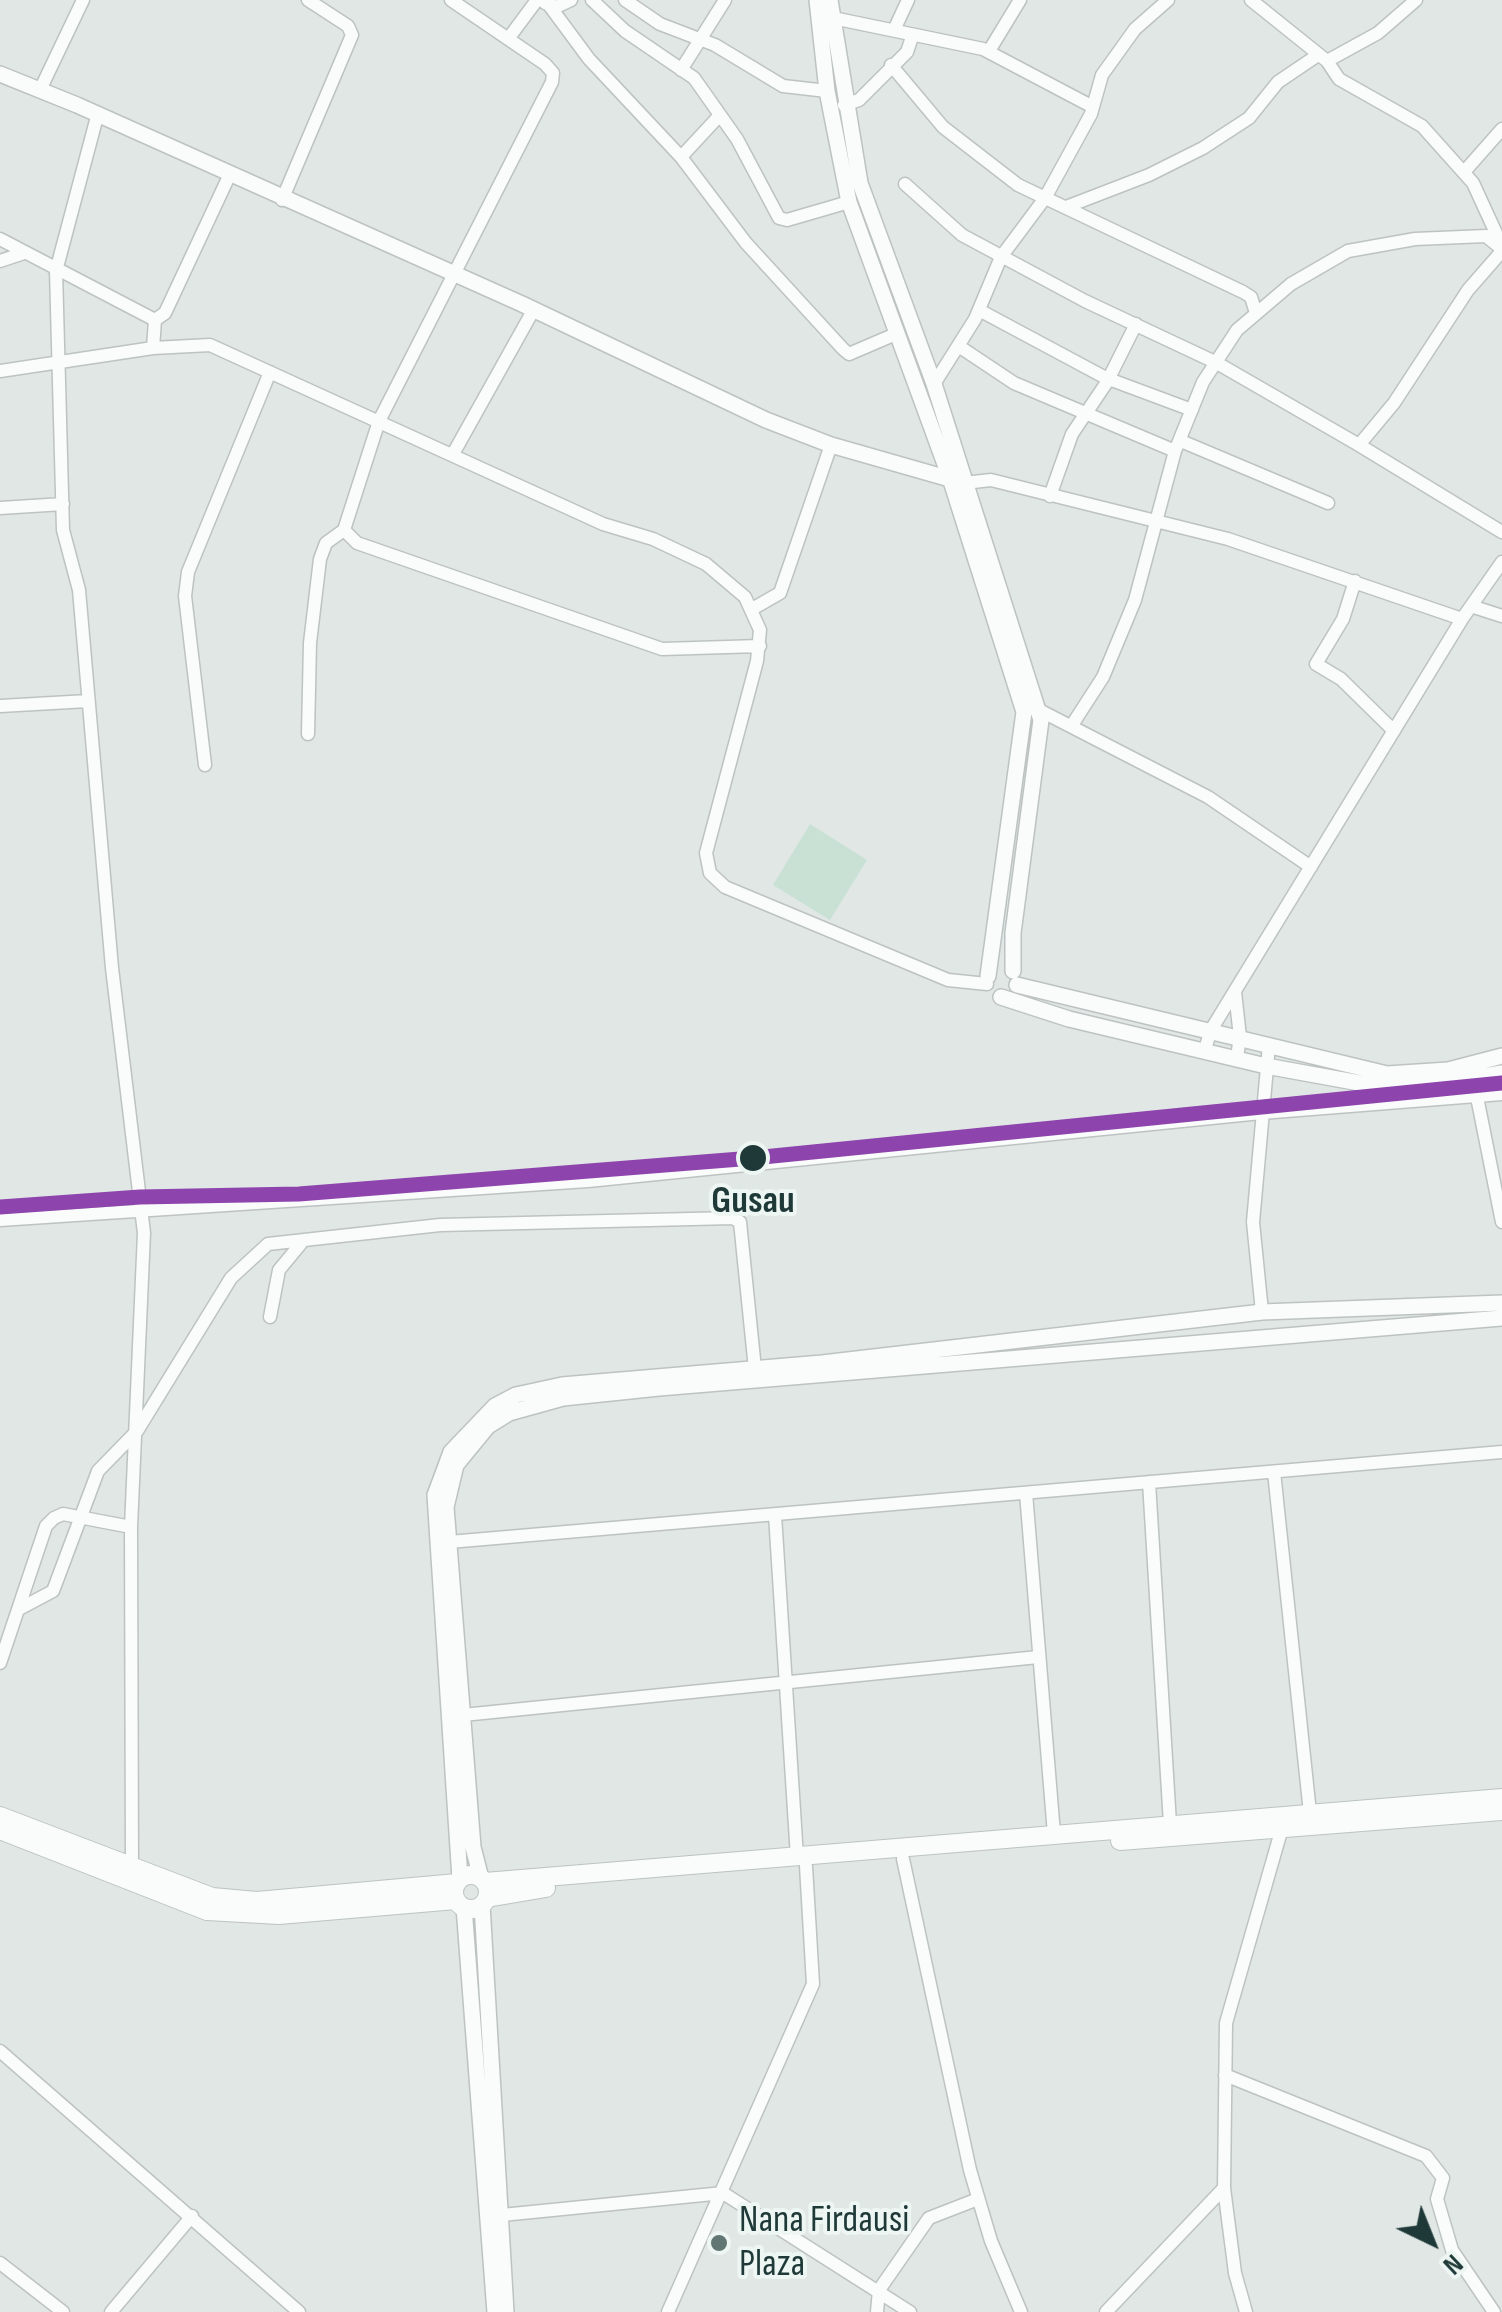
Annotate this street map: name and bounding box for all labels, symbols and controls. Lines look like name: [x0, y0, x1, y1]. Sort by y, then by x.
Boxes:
marker: Gusau: [737, 1142, 769, 1174]
place label: Gusau: [711, 1179, 795, 1225]
north arrow: [1382, 2192, 1482, 2292]
place label: Nana Firdausi Plaza: [739, 2198, 909, 2288]
marker: Nana Firdausi Plaza: [708, 2232, 730, 2254]
text: N: [1436, 2247, 1470, 2281]

